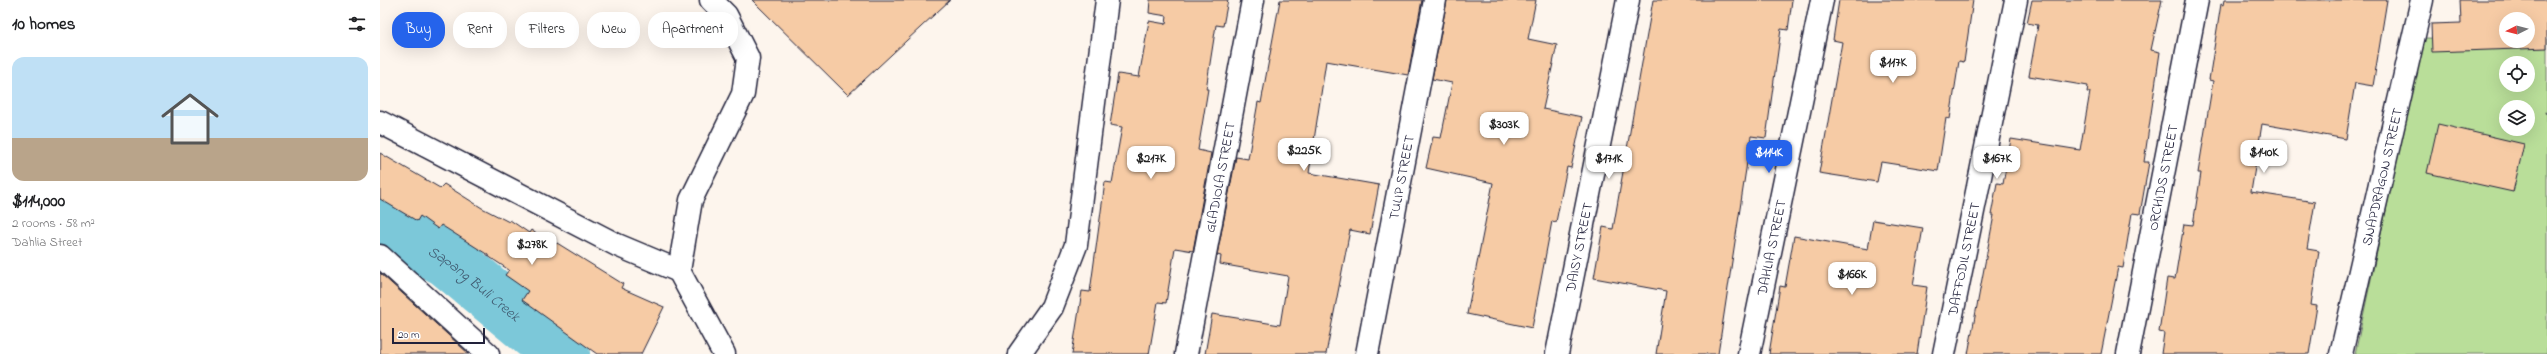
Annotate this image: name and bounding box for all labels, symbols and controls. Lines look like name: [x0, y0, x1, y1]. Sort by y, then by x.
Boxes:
text: 10 homes: [12, 12, 75, 37]
chip: Buy: [392, 12, 445, 48]
chip: Rent: [453, 12, 507, 48]
chip: Filters: [515, 12, 579, 48]
chip: New: [587, 12, 640, 48]
chip: Apartment: [648, 12, 738, 48]
north arrow: [2499, 12, 2535, 48]
map controls: [2499, 12, 2535, 136]
icon: filters: [346, 13, 368, 35]
pin: $117K: [1865, 50, 1921, 84]
text: $117K: [1879, 53, 1907, 72]
button: locate: [2499, 56, 2535, 92]
icon: home: [154, 83, 226, 155]
button: layers: [2499, 100, 2535, 136]
street label: SNAPDRAGON STREET: [2357, 106, 2409, 248]
pin: $303K: [1476, 112, 1532, 146]
text: $303K: [1489, 115, 1519, 134]
street label: GLADIOLA STREET: [1200, 120, 1242, 235]
street label: ORCHIDS STREET: [2143, 123, 2185, 233]
street label: TULIP STREET: [1384, 133, 1421, 222]
pin: $225K: [1276, 138, 1332, 172]
pin: $114K: [1741, 140, 1797, 174]
pin: $140K: [2236, 140, 2292, 174]
text: $225K: [1287, 141, 1321, 160]
text: $114K: [1755, 143, 1783, 162]
text: $140K: [2249, 143, 2279, 162]
pin: $217K: [1123, 146, 1179, 180]
pin: $171K: [1581, 146, 1637, 180]
pin: $167K: [1969, 146, 2025, 180]
text: $217K: [1136, 149, 1166, 168]
text: $171K: [1595, 149, 1623, 168]
text: $167K: [1982, 149, 2012, 168]
text: $114,000: [12, 189, 65, 214]
street label: DAHLIA STREET: [1752, 198, 1793, 298]
street label: DAISY STREET: [1560, 201, 1599, 295]
street label: DAFFODIL STREET: [1943, 201, 1987, 319]
text: 2 rooms · 58 m²: [12, 214, 95, 233]
pin: $278K: [504, 232, 560, 266]
text: Dahlia Street: [12, 233, 82, 252]
text: $278K: [517, 235, 547, 254]
water label: Sapang Buli Creek: [424, 241, 526, 328]
pin: $166K: [1824, 262, 1880, 296]
text: $166K: [1837, 265, 1867, 284]
scale bar: [392, 326, 485, 345]
text: 20 m: [398, 327, 420, 343]

